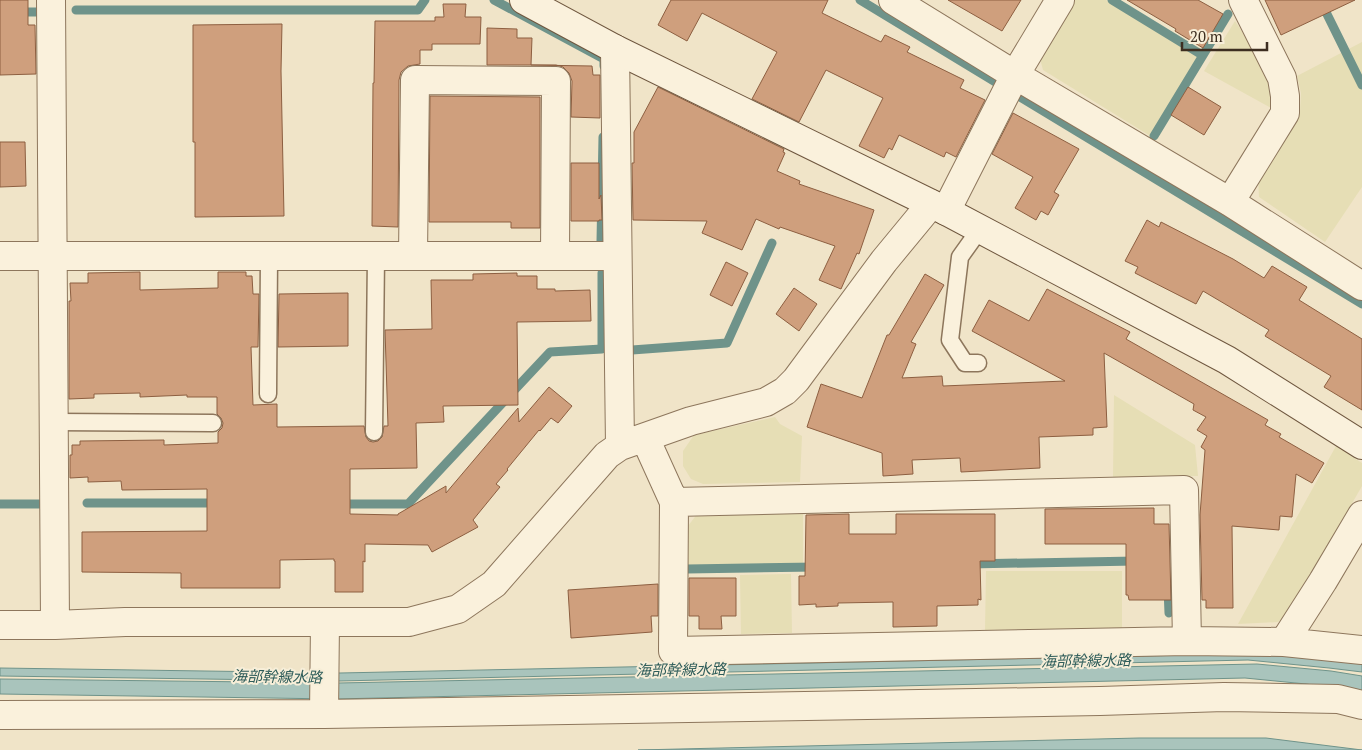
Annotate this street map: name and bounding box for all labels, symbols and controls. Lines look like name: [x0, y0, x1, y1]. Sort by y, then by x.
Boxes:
scale bar: [1182, 20, 1267, 52]
text: 20 m: [1190, 26, 1223, 46]
water label: 海部幹線水路: [1041, 649, 1133, 671]
water label: 海部幹線水路: [636, 658, 728, 680]
water label: 海部幹線水路: [232, 665, 324, 687]

